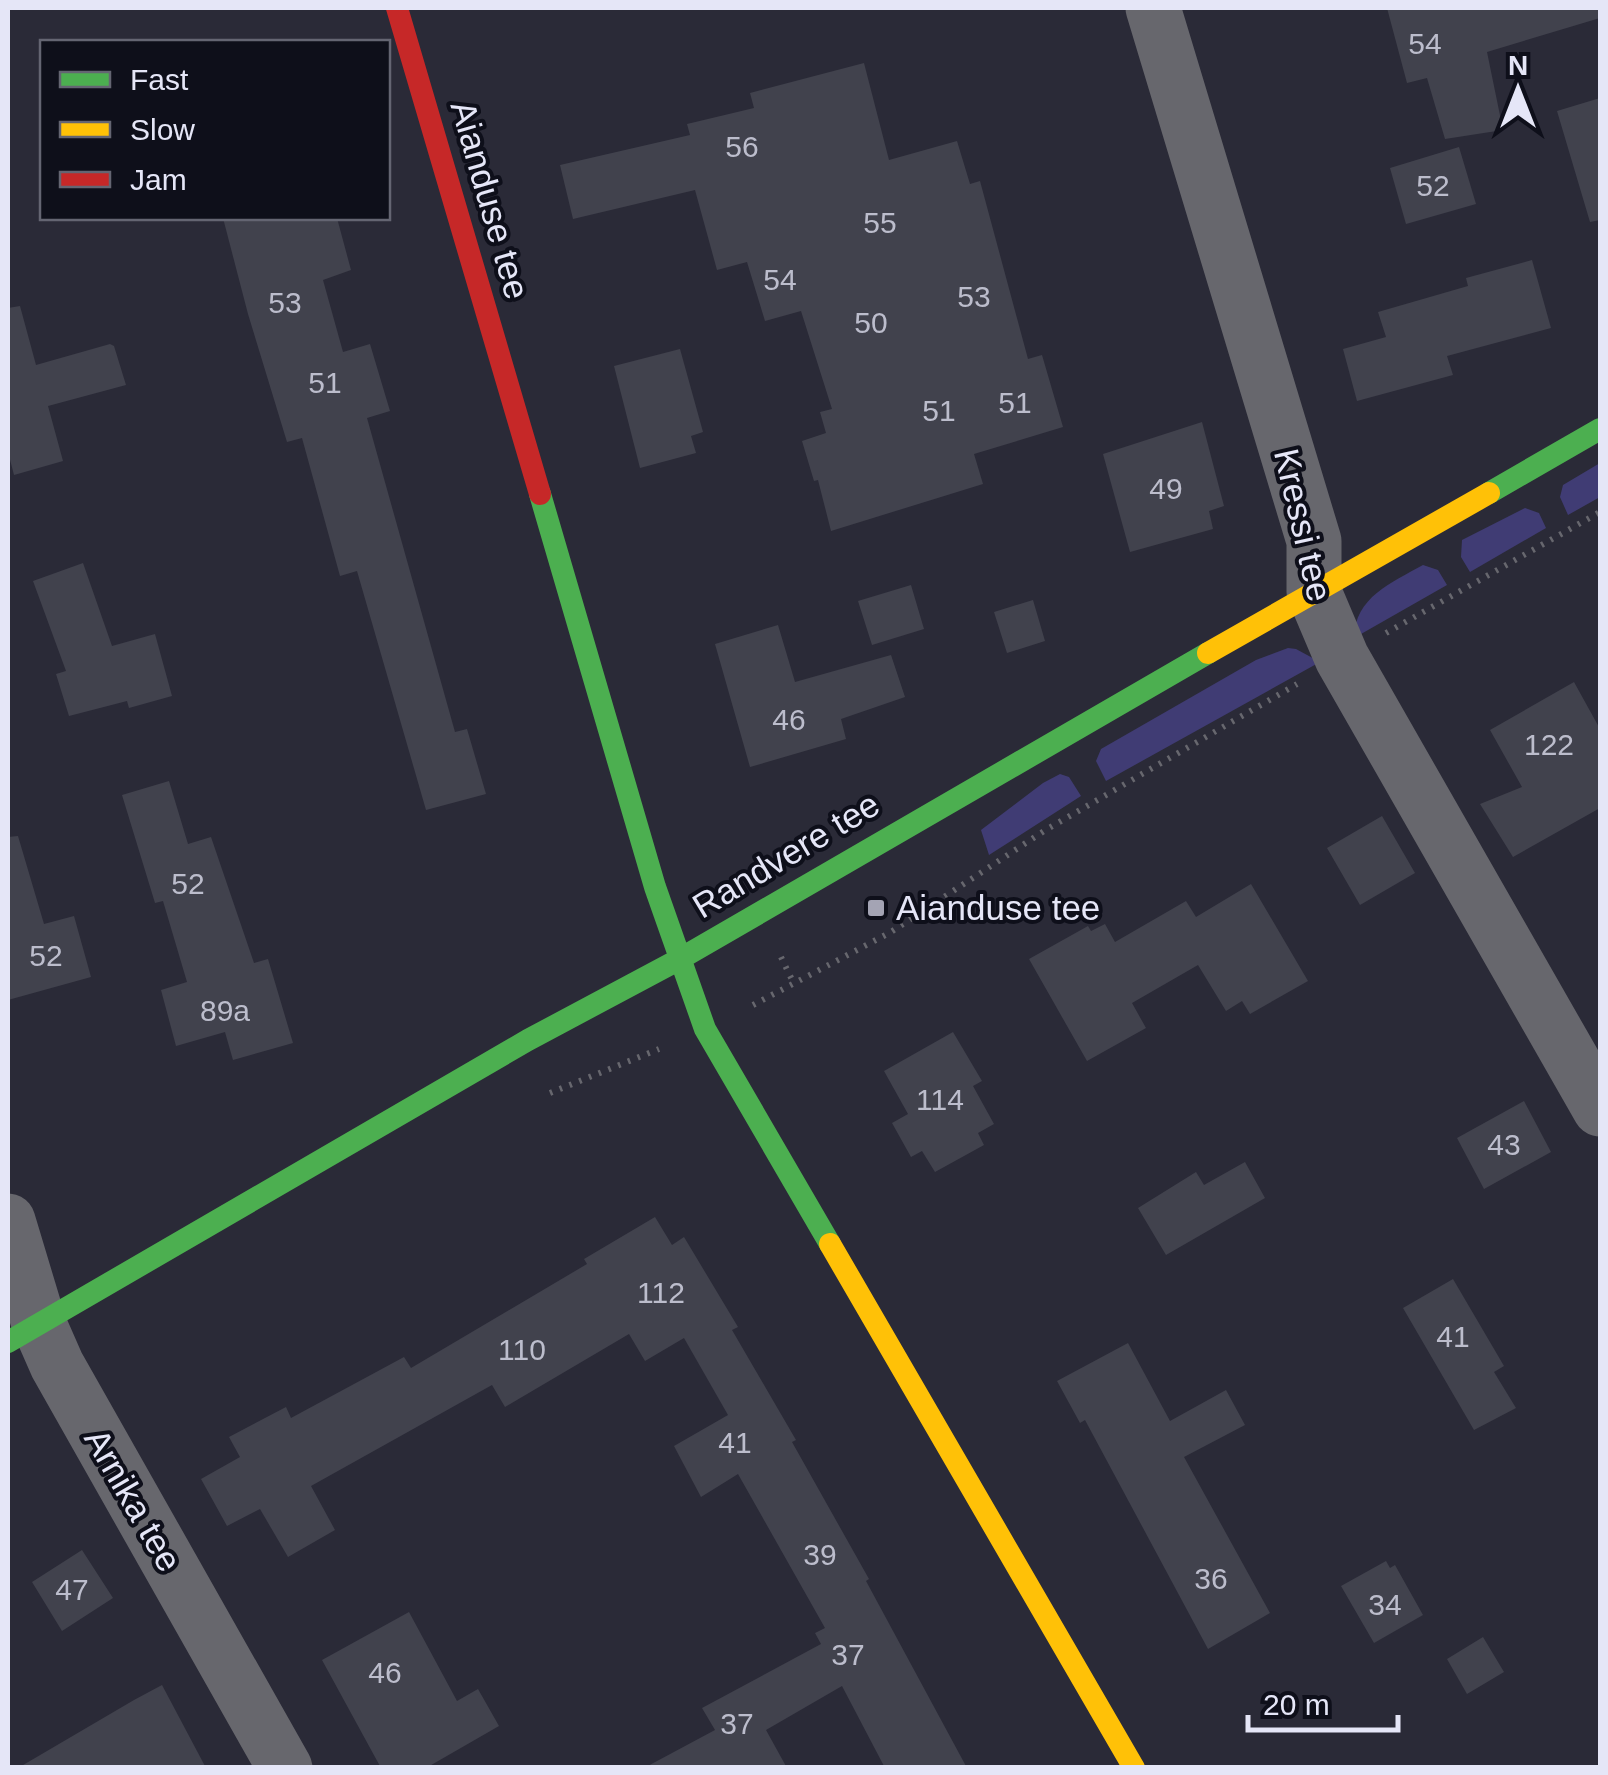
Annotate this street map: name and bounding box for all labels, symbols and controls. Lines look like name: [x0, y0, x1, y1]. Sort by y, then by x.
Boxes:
house number: 54: [1408, 27, 1442, 60]
legend: [40, 40, 390, 220]
north arrow: [1468, 40, 1568, 140]
text: N: [1508, 50, 1528, 81]
text: Fast: [130, 63, 189, 96]
street label: Aianduse tee: [444, 96, 537, 303]
text: Slow: [130, 113, 195, 146]
house number: 56: [725, 130, 759, 163]
text: Jam: [130, 163, 187, 196]
house number: 52: [1416, 169, 1450, 202]
house number: 55: [863, 206, 897, 239]
house number: 54: [763, 263, 797, 296]
house number: 53: [957, 280, 991, 313]
house number: 53: [268, 286, 302, 319]
house number: 50: [854, 306, 888, 339]
house number: 51: [308, 366, 342, 399]
house number: 51: [998, 386, 1032, 419]
house number: 51: [922, 394, 956, 427]
street label: Kressi tee: [1267, 445, 1340, 605]
house number: 49: [1149, 472, 1183, 505]
house number: 46: [772, 703, 806, 736]
house number: 122: [1524, 728, 1574, 761]
street label: Randvere tee: [686, 784, 886, 925]
house number: 52: [171, 867, 205, 900]
place label: Aianduse tee: [896, 888, 1100, 927]
marker: Aianduse tee: [865, 897, 887, 919]
house number: 52: [29, 939, 63, 972]
house number: 89a: [200, 994, 250, 1027]
house number: 114: [916, 1083, 964, 1116]
house number: 43: [1487, 1128, 1521, 1161]
house number: 112: [637, 1276, 685, 1309]
house number: 41: [1436, 1320, 1470, 1353]
house number: 110: [498, 1333, 546, 1366]
street label: Arnika tee: [77, 1422, 190, 1578]
house number: 41: [718, 1426, 752, 1459]
house number: 39: [803, 1538, 837, 1571]
house number: 36: [1194, 1562, 1228, 1595]
house number: 47: [55, 1573, 89, 1606]
house number: 34: [1368, 1588, 1402, 1621]
house number: 37: [831, 1638, 865, 1671]
house number: 46: [368, 1656, 402, 1689]
scale bar: [1248, 1670, 1398, 1732]
text: 20 m: [1263, 1688, 1330, 1721]
house number: 37: [720, 1707, 754, 1740]

